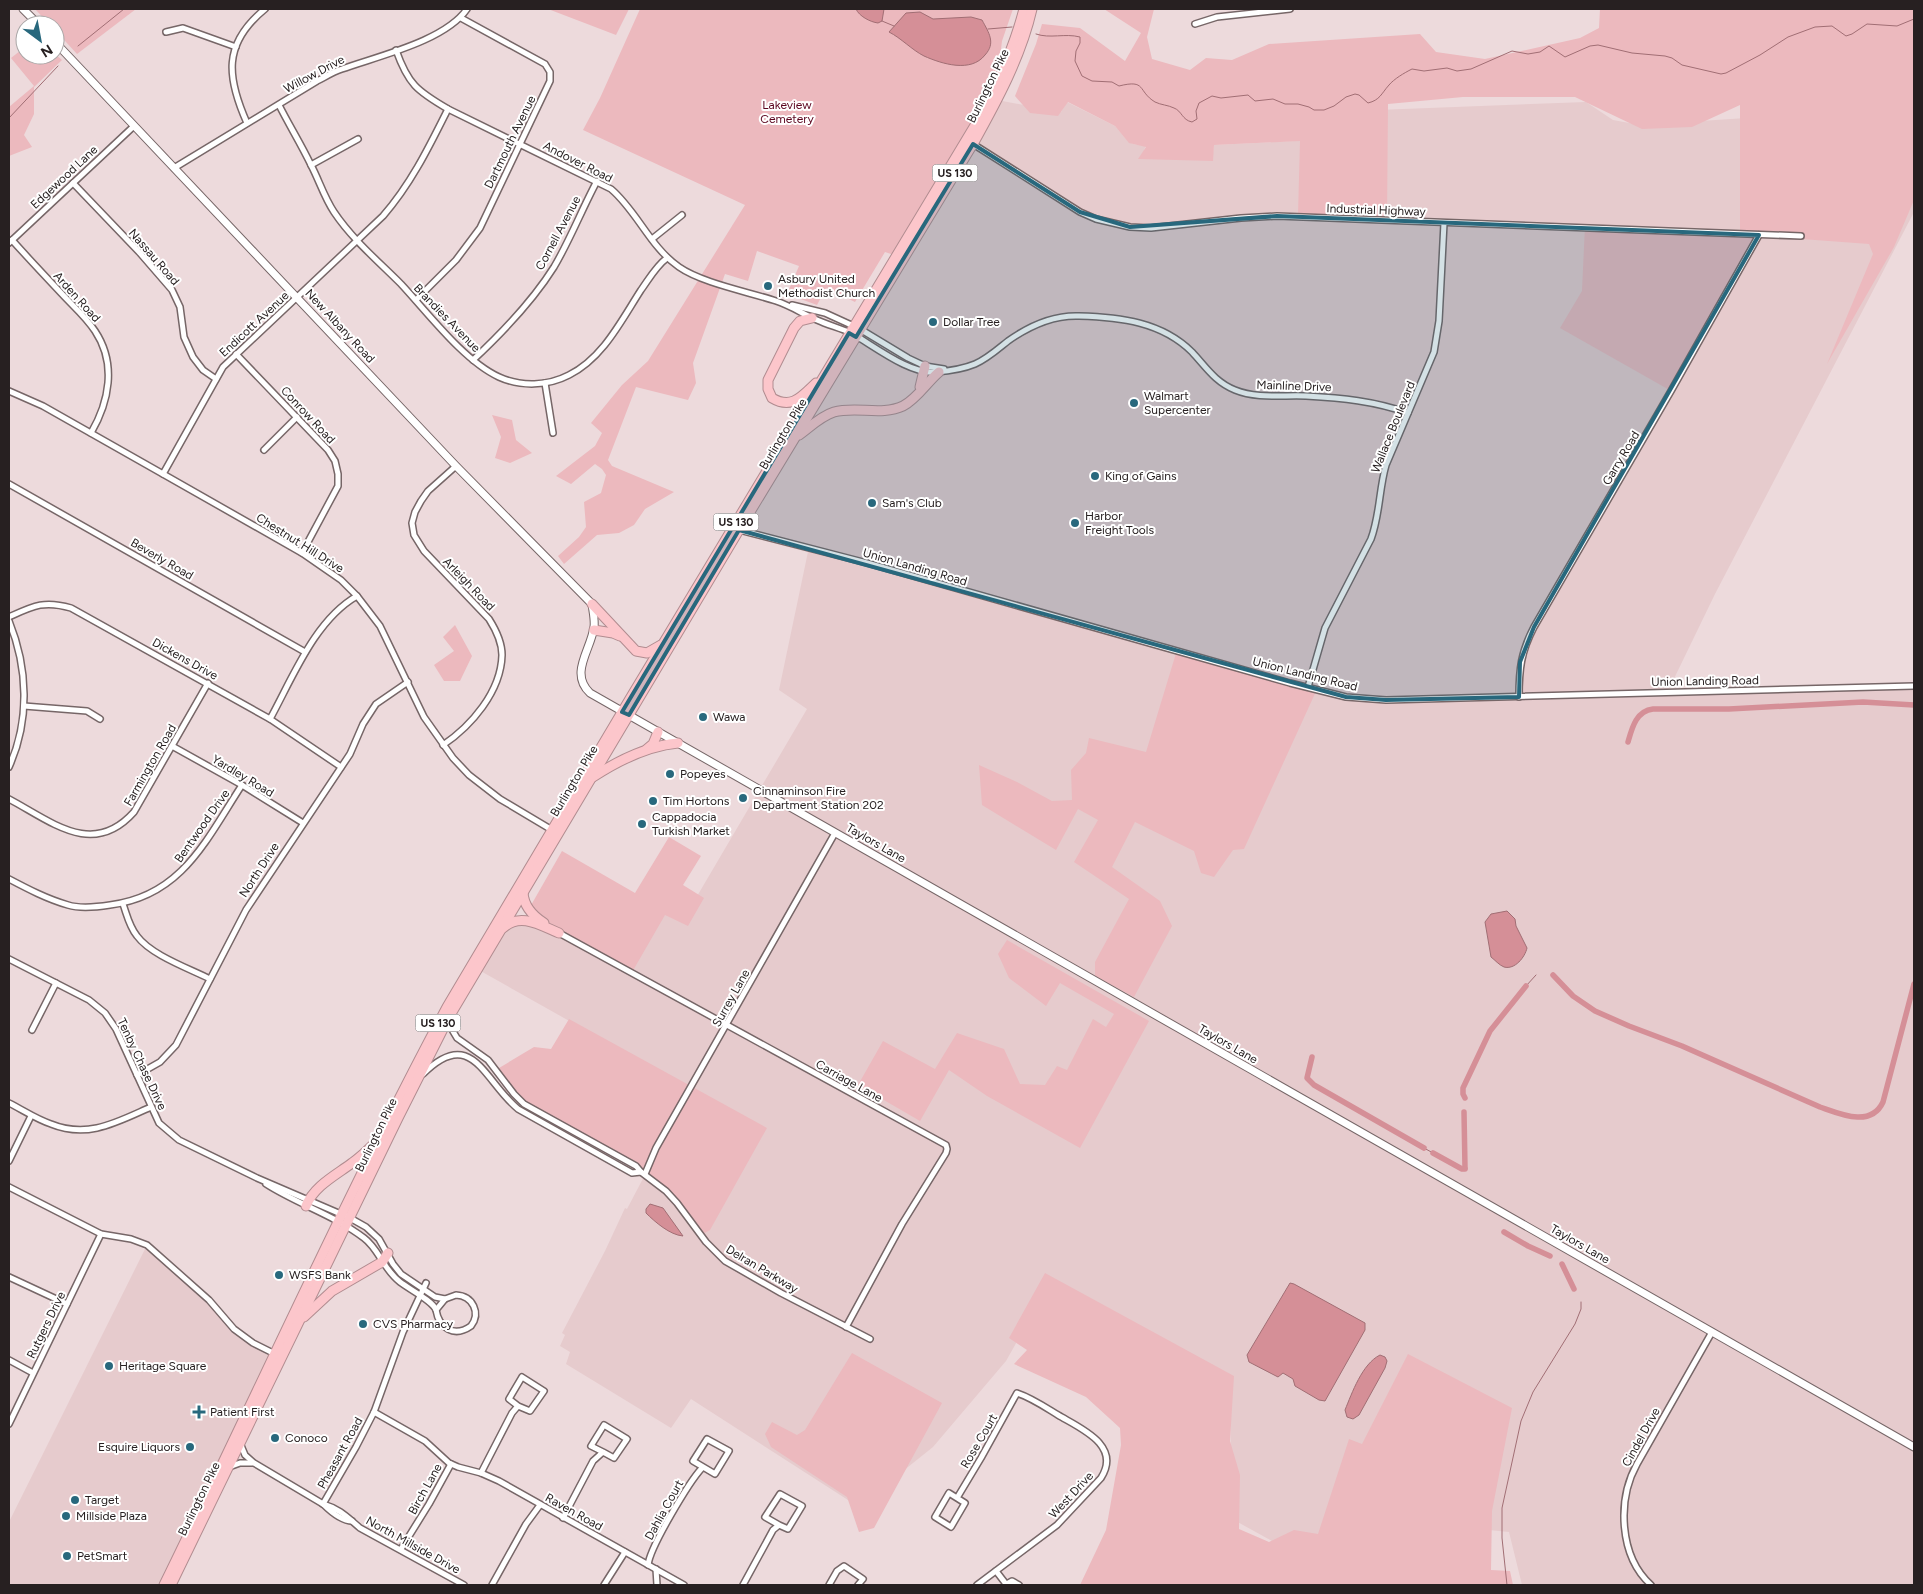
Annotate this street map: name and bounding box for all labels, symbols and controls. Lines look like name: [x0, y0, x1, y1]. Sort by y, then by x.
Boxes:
north arrow: [15, 15, 65, 65]
text: N: [38, 41, 56, 61]
street label: Burlington Pike: [964, 46, 1012, 125]
street label: Willow Drive: [281, 52, 347, 96]
street label: Dartmouth Avenue: [481, 93, 539, 191]
park label: Lakeview Cemetery: [760, 98, 814, 126]
street label: Andover Road: [541, 139, 615, 185]
street label: Edgewood Lane: [28, 142, 101, 212]
road number: US 130: [932, 164, 978, 182]
street label: Cornell Avenue: [533, 193, 584, 272]
street label: Industrial Highway: [1326, 201, 1427, 219]
street label: Nassau Road: [126, 226, 182, 288]
street label: Arden Road: [51, 269, 103, 325]
place label: Asbury United Methodist Church: [778, 272, 875, 300]
marker: Asbury United Methodist Church: [762, 280, 774, 292]
street label: Brandies Avenue: [411, 281, 484, 355]
street label: New Albany Road: [302, 286, 378, 366]
street label: Endicott Avenue: [216, 288, 292, 360]
place label: Dollar Tree: [943, 315, 1000, 329]
marker: Dollar Tree: [927, 316, 939, 328]
street label: Mainline Drive: [1256, 378, 1332, 394]
street label: Wallace Boulevard: [1368, 379, 1418, 475]
street label: Conrow Road: [278, 383, 338, 447]
place label: Walmart Supercenter: [1144, 389, 1211, 417]
street label: Burlington Pike: [756, 396, 810, 472]
marker: Walmart Supercenter: [1128, 397, 1140, 409]
street label: Garry Road: [1599, 429, 1643, 487]
place label: King of Gains: [1105, 469, 1177, 483]
marker: King of Gains: [1089, 470, 1101, 482]
place label: Sam's Club: [882, 496, 942, 510]
marker: Sam's Club: [866, 497, 878, 509]
place label: Harbor Freight Tools: [1085, 509, 1154, 537]
street label: Chestnut Hill Drive: [254, 510, 347, 576]
road number: US 130: [714, 514, 758, 530]
marker: Harbor Freight Tools: [1069, 517, 1081, 529]
street label: Beverly Road: [128, 535, 196, 583]
street label: Union Landing Road: [861, 545, 969, 589]
street label: Arleigh Road: [440, 555, 498, 613]
street label: Dickens Drive: [150, 635, 221, 683]
street label: Union Landing Road: [1251, 654, 1359, 694]
street label: Union Landing Road: [1651, 673, 1759, 689]
place label: Wawa: [713, 710, 745, 724]
marker: Wawa: [697, 711, 709, 723]
street label: Farmington Road: [121, 722, 179, 808]
street label: Burlington Pike: [547, 743, 601, 819]
street label: Yardley Road: [210, 752, 276, 800]
place label: Popeyes: [680, 767, 726, 781]
marker: Popeyes: [664, 768, 676, 780]
place label: Cinnaminson Fire Department Station 202: [753, 784, 884, 812]
street label: Bentwood Drive: [172, 786, 233, 865]
marker: Cinnaminson Fire Department Station 202: [737, 792, 749, 804]
place label: Tim Hortons: [663, 794, 730, 808]
marker: Tim Hortons: [647, 795, 659, 807]
place label: Cappadocia Turkish Market: [652, 810, 730, 838]
marker: Cappadocia Turkish Market: [636, 818, 648, 830]
street label: Taylors Lane: [844, 820, 908, 866]
street label: North Drive: [236, 840, 282, 900]
street label: Surrey Lane: [709, 966, 753, 1029]
road number: US 130: [416, 1014, 460, 1032]
street label: Tenby Chase Drive: [115, 1016, 170, 1112]
street label: Taylors Lane: [1196, 1021, 1260, 1067]
street label: Carriage Lane: [813, 1057, 885, 1105]
street label: Burlington Pike: [352, 1095, 400, 1174]
street label: Taylors Lane: [1548, 1221, 1612, 1267]
street label: Delran Parkway: [723, 1242, 801, 1296]
place label: WSFS Bank: [289, 1268, 351, 1282]
marker: WSFS Bank: [273, 1269, 285, 1281]
street label: Rutgers Drive: [24, 1289, 68, 1361]
place label: CVS Pharmacy: [373, 1317, 454, 1331]
marker: CVS Pharmacy: [357, 1318, 369, 1330]
place label: Heritage Square: [119, 1359, 207, 1373]
marker: Heritage Square: [103, 1360, 115, 1372]
marker: Patient First: [192, 1405, 206, 1419]
place label: Patient First: [210, 1405, 275, 1419]
street label: Cindel Drive: [1619, 1405, 1663, 1469]
street label: Rose Court: [958, 1411, 1000, 1471]
street label: Pheasant Road: [315, 1415, 365, 1491]
place label: Conoco: [285, 1431, 328, 1445]
marker: Conoco: [269, 1432, 281, 1444]
place label: Esquire Liquors: [98, 1440, 180, 1454]
marker: Esquire Liquors: [184, 1441, 196, 1453]
street label: Burlington Pike: [175, 1459, 223, 1538]
street label: Birch Lane: [405, 1461, 445, 1517]
street label: West Drive: [1046, 1469, 1096, 1521]
street label: Dahlia Court: [642, 1477, 686, 1542]
street label: Raven Road: [543, 1490, 605, 1534]
place label: Target: [85, 1493, 120, 1507]
marker: Target: [69, 1494, 81, 1506]
place label: Millside Plaza: [76, 1509, 147, 1523]
marker: Millside Plaza: [60, 1510, 72, 1522]
street label: North Millside Drive: [364, 1513, 463, 1577]
place label: PetSmart: [77, 1549, 128, 1563]
marker: PetSmart: [61, 1550, 73, 1562]

